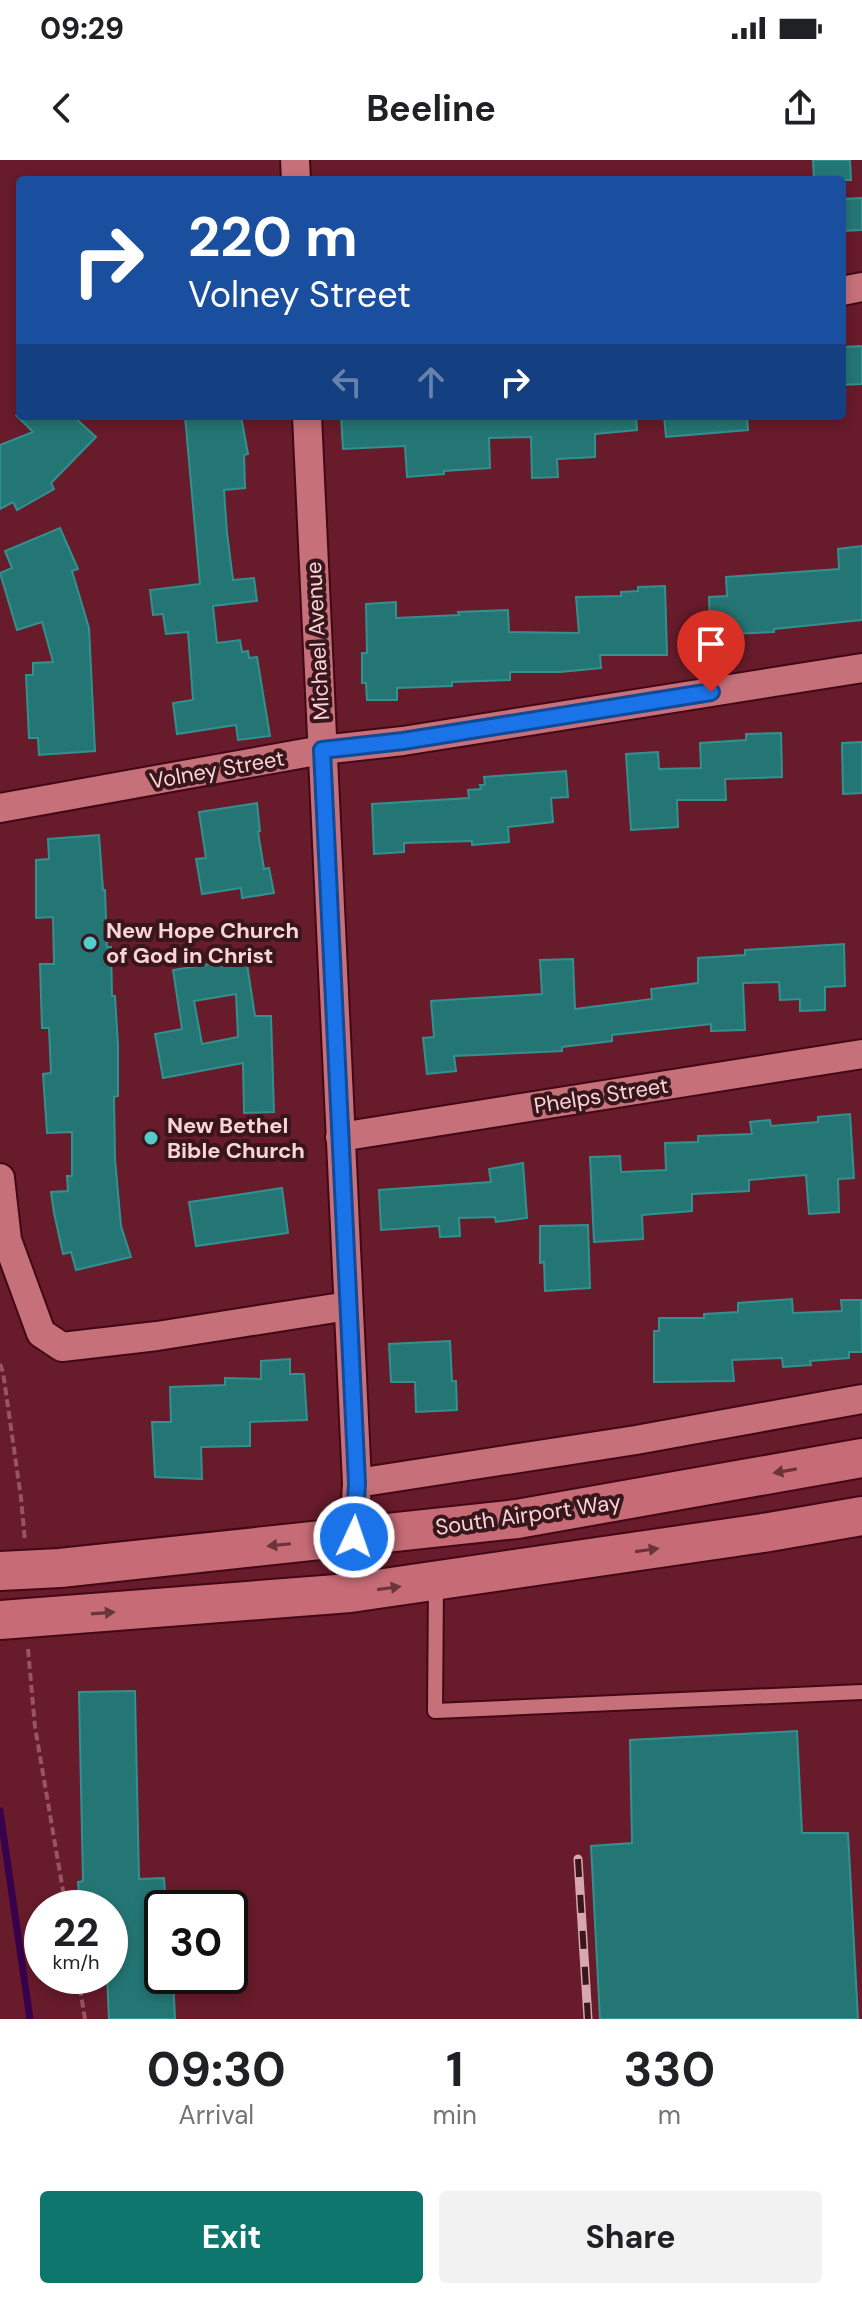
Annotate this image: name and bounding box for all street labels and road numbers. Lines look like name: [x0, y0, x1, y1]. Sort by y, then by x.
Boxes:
street label: Michael Avenue: [299, 561, 336, 721]
street label: Volney Street: [147, 743, 287, 796]
street label: Phelps Street: [532, 1071, 670, 1120]
street label: South Airport Way: [433, 1487, 623, 1542]

